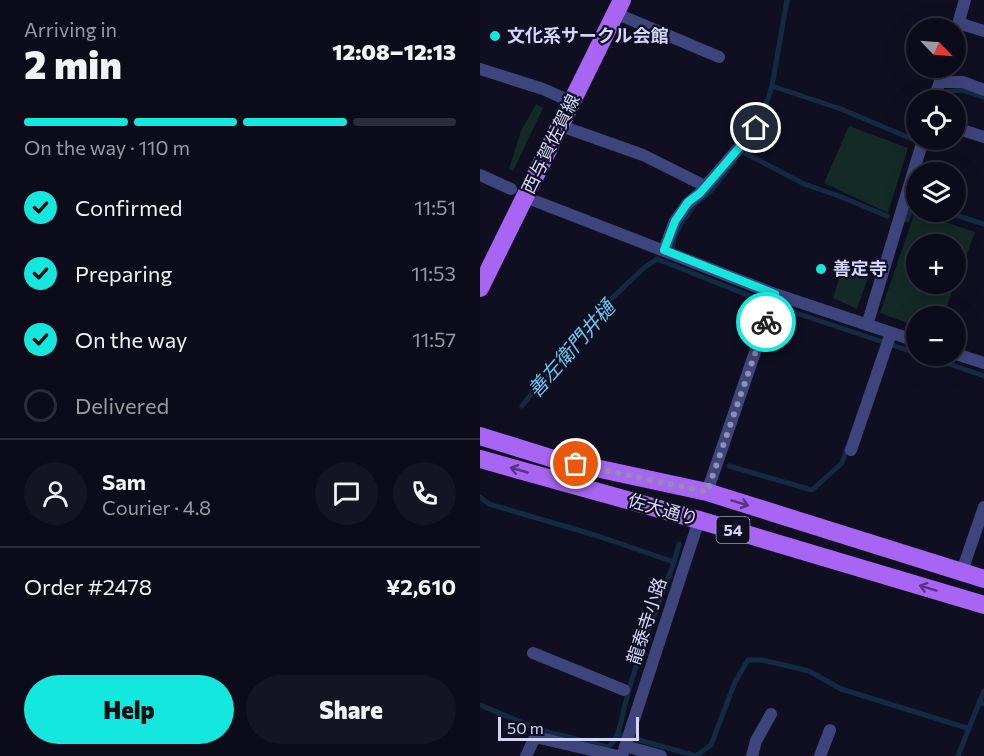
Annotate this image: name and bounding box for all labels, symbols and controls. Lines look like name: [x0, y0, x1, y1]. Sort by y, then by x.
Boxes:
text: Arriving in: [24, 17, 117, 41]
north arrow: [906, 18, 966, 78]
map controls: [906, 18, 966, 366]
place label: 文化系サークル会館: [507, 24, 668, 46]
marker: 文化系サークル会館: [488, 29, 502, 43]
text: 12:08–12:13: [332, 38, 456, 65]
text: 2 min: [24, 39, 122, 87]
street label: 西与賀佐賀線: [517, 90, 584, 197]
button: locate: [906, 90, 966, 150]
pin: [730, 102, 781, 153]
icon: home: [739, 111, 772, 144]
text: On the way · 110 m: [24, 135, 190, 159]
button: layers: [906, 162, 966, 222]
icon: check: [24, 191, 57, 224]
text: Confirmed: [75, 194, 182, 221]
text: 11:51: [414, 195, 456, 219]
button: +: [906, 234, 966, 294]
icon: check: [24, 257, 57, 290]
place label: 善定寺: [833, 257, 887, 279]
text: Preparing: [75, 260, 172, 287]
text: 11:53: [411, 261, 456, 285]
marker: 善定寺: [814, 262, 828, 276]
courier: [736, 292, 796, 352]
water label: 善左衛門井樋: [522, 293, 621, 401]
icon: bike: [750, 306, 783, 339]
button: −: [906, 306, 966, 366]
icon: check: [24, 323, 57, 356]
text: On the way: [75, 326, 187, 353]
text: 11:57: [412, 327, 456, 351]
text: Delivered: [75, 392, 169, 419]
pin: [550, 438, 601, 489]
icon: bag: [559, 447, 592, 480]
button: person: [24, 462, 87, 525]
button: chat: [315, 462, 378, 525]
button: phone: [393, 462, 456, 525]
one-way arrow: [510, 464, 529, 475]
text: Sam: [102, 468, 146, 495]
street label: 佐大通り: [626, 489, 701, 530]
text: Courier · 4.8: [102, 495, 211, 519]
one-way arrow: [730, 498, 749, 509]
road number: 54: [716, 517, 750, 543]
text: Order #2478: [24, 573, 152, 600]
text: ¥2,610: [386, 573, 456, 600]
street label: 龍泰寺小路: [622, 574, 670, 667]
one-way arrow: [919, 582, 938, 593]
button: Help: [24, 675, 234, 744]
button: Share: [246, 675, 456, 744]
scale bar: [498, 714, 639, 742]
text: 50 m: [507, 718, 544, 737]

